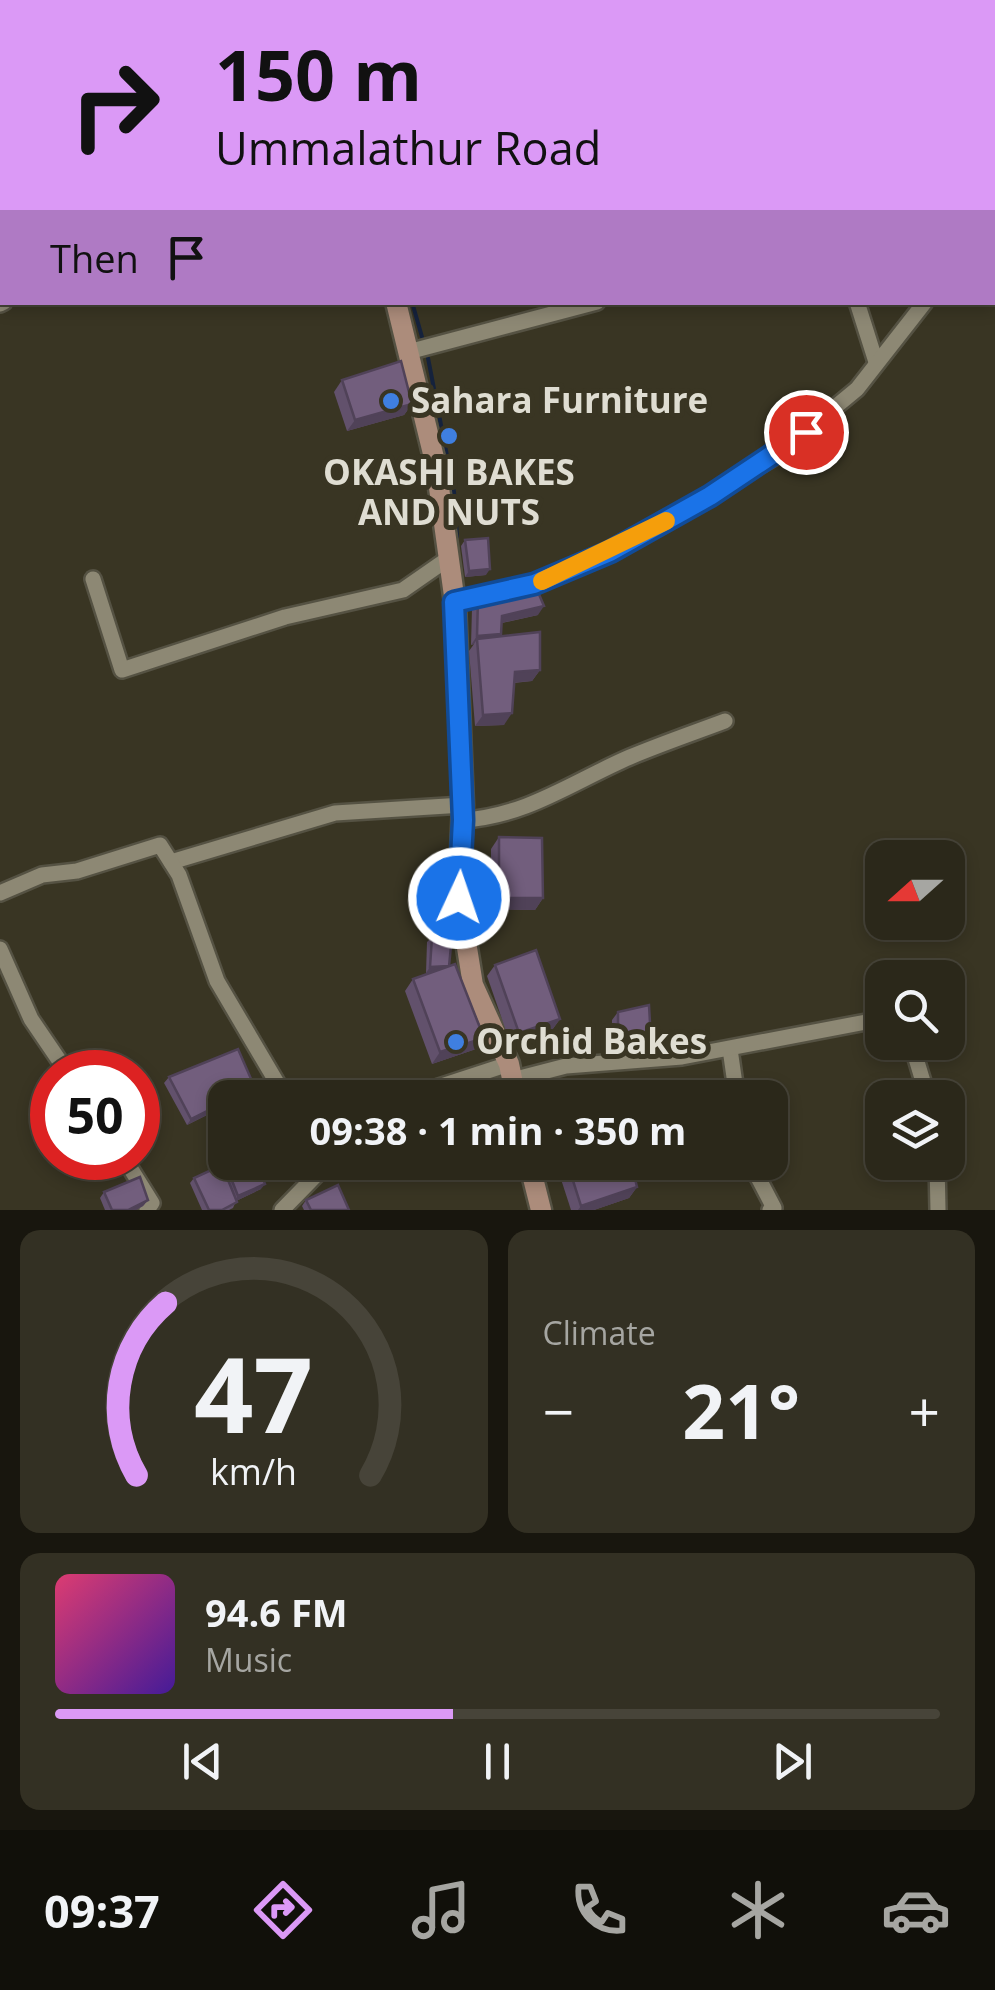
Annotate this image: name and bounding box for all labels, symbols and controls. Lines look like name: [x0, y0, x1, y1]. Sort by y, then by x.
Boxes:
text: 150 m: [215, 26, 422, 122]
icon: right: [50, 40, 180, 170]
text: Ummalathur Road: [215, 117, 601, 178]
icon: arrive: [159, 230, 214, 285]
text: Then: [50, 232, 139, 284]
place label: Sahara Furniture: [411, 376, 708, 423]
marker: Sahara Furniture: [380, 390, 402, 412]
pin: [764, 390, 849, 475]
icon: arrive: [779, 405, 834, 460]
marker: OKASHI BAKES AND NUTS: [438, 425, 460, 447]
place label: OKASHI BAKES AND NUTS: [323, 448, 575, 535]
north arrow: [865, 840, 965, 940]
map controls: [865, 840, 965, 1180]
position arrow: [407, 846, 511, 950]
button: search: [865, 960, 965, 1060]
place label: Orchid Bakes: [476, 1017, 707, 1064]
marker: Orchid Bakes: [445, 1031, 467, 1053]
speed limit sign: 50: [30, 1050, 160, 1180]
button: layers: [865, 1080, 965, 1180]
text: 09:38 · 1 min · 350 m: [310, 1104, 686, 1156]
text: Climate: [543, 1311, 656, 1354]
text: 47: [194, 1322, 313, 1463]
text: 21°: [682, 1359, 800, 1461]
text: −: [543, 1373, 574, 1448]
text: +: [909, 1373, 940, 1448]
text: km/h: [210, 1447, 297, 1495]
text: 94.6 FM: [205, 1586, 348, 1638]
text: Music: [205, 1638, 292, 1681]
icon: previous: [175, 1734, 230, 1789]
icon: pause: [470, 1734, 525, 1789]
icon: next: [765, 1734, 820, 1789]
icon: directions: [248, 1875, 318, 1945]
icon: music: [406, 1875, 476, 1945]
icon: phone: [564, 1875, 634, 1945]
icon: climate: [723, 1875, 793, 1945]
icon: car: [881, 1875, 951, 1945]
text: 09:37: [44, 1880, 160, 1941]

